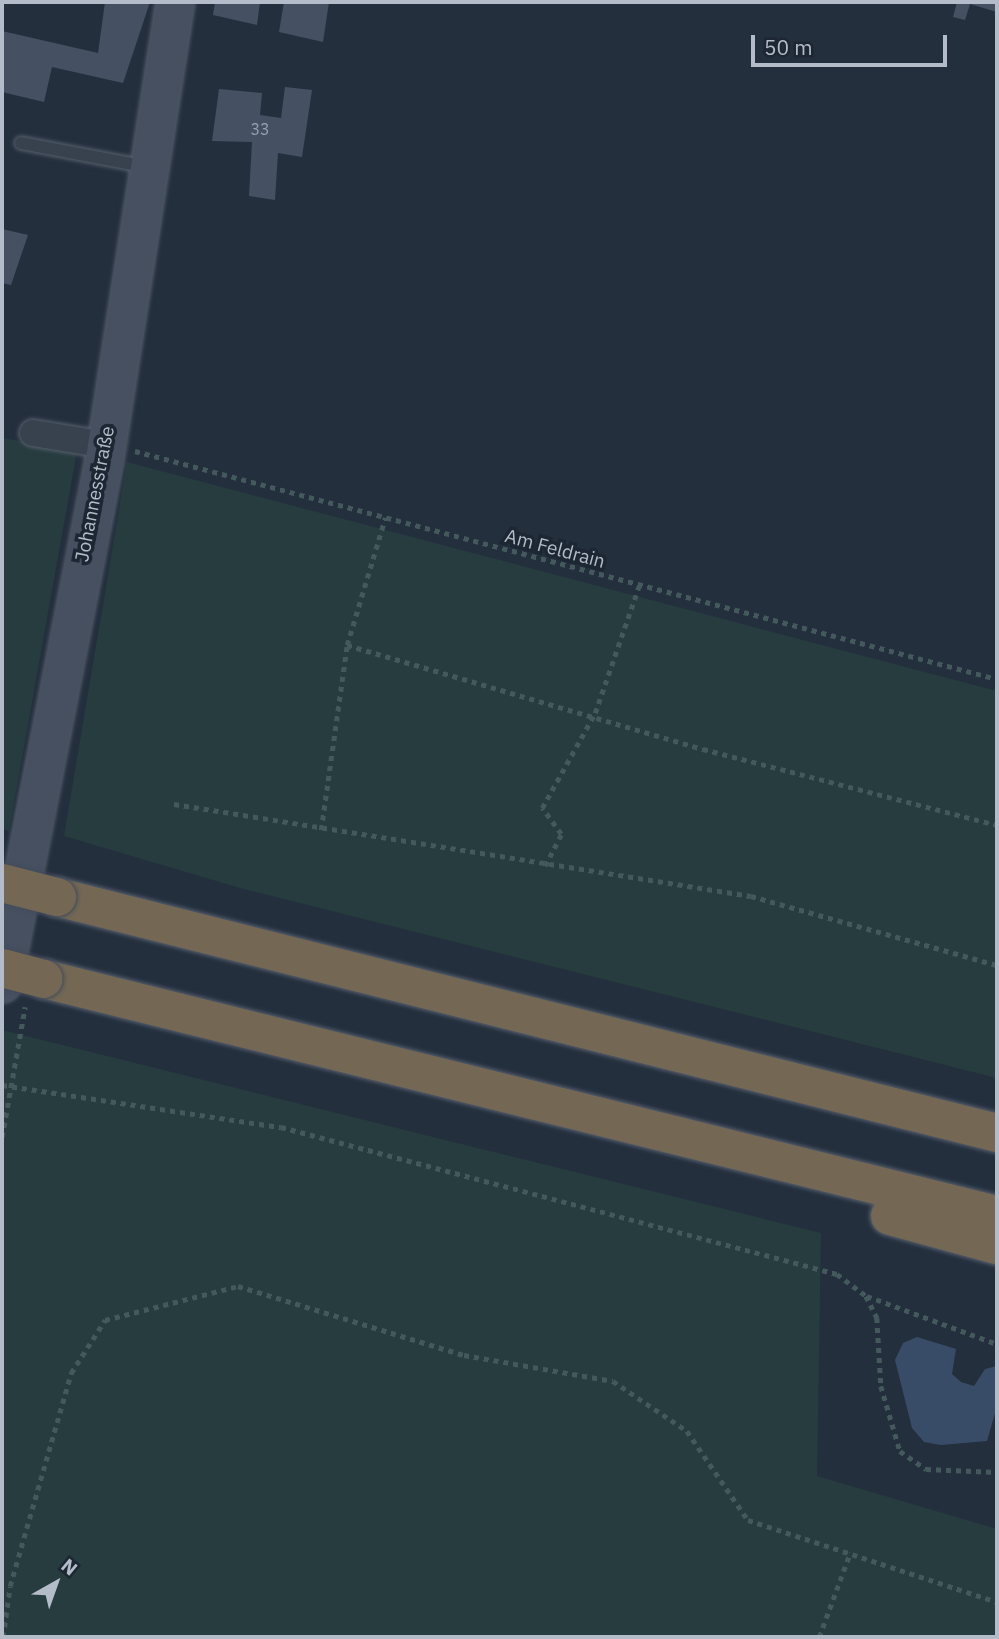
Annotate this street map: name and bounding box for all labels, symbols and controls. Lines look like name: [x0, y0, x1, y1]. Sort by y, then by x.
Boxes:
scale bar: [754, 21, 950, 65]
text: 50 m: [764, 33, 813, 61]
house number: 33: [250, 119, 270, 139]
street label: Johannesstraße: [71, 424, 119, 564]
street label: Am Feldrain: [502, 525, 608, 573]
north arrow: [21, 1548, 91, 1618]
text: N: [57, 1553, 82, 1581]

